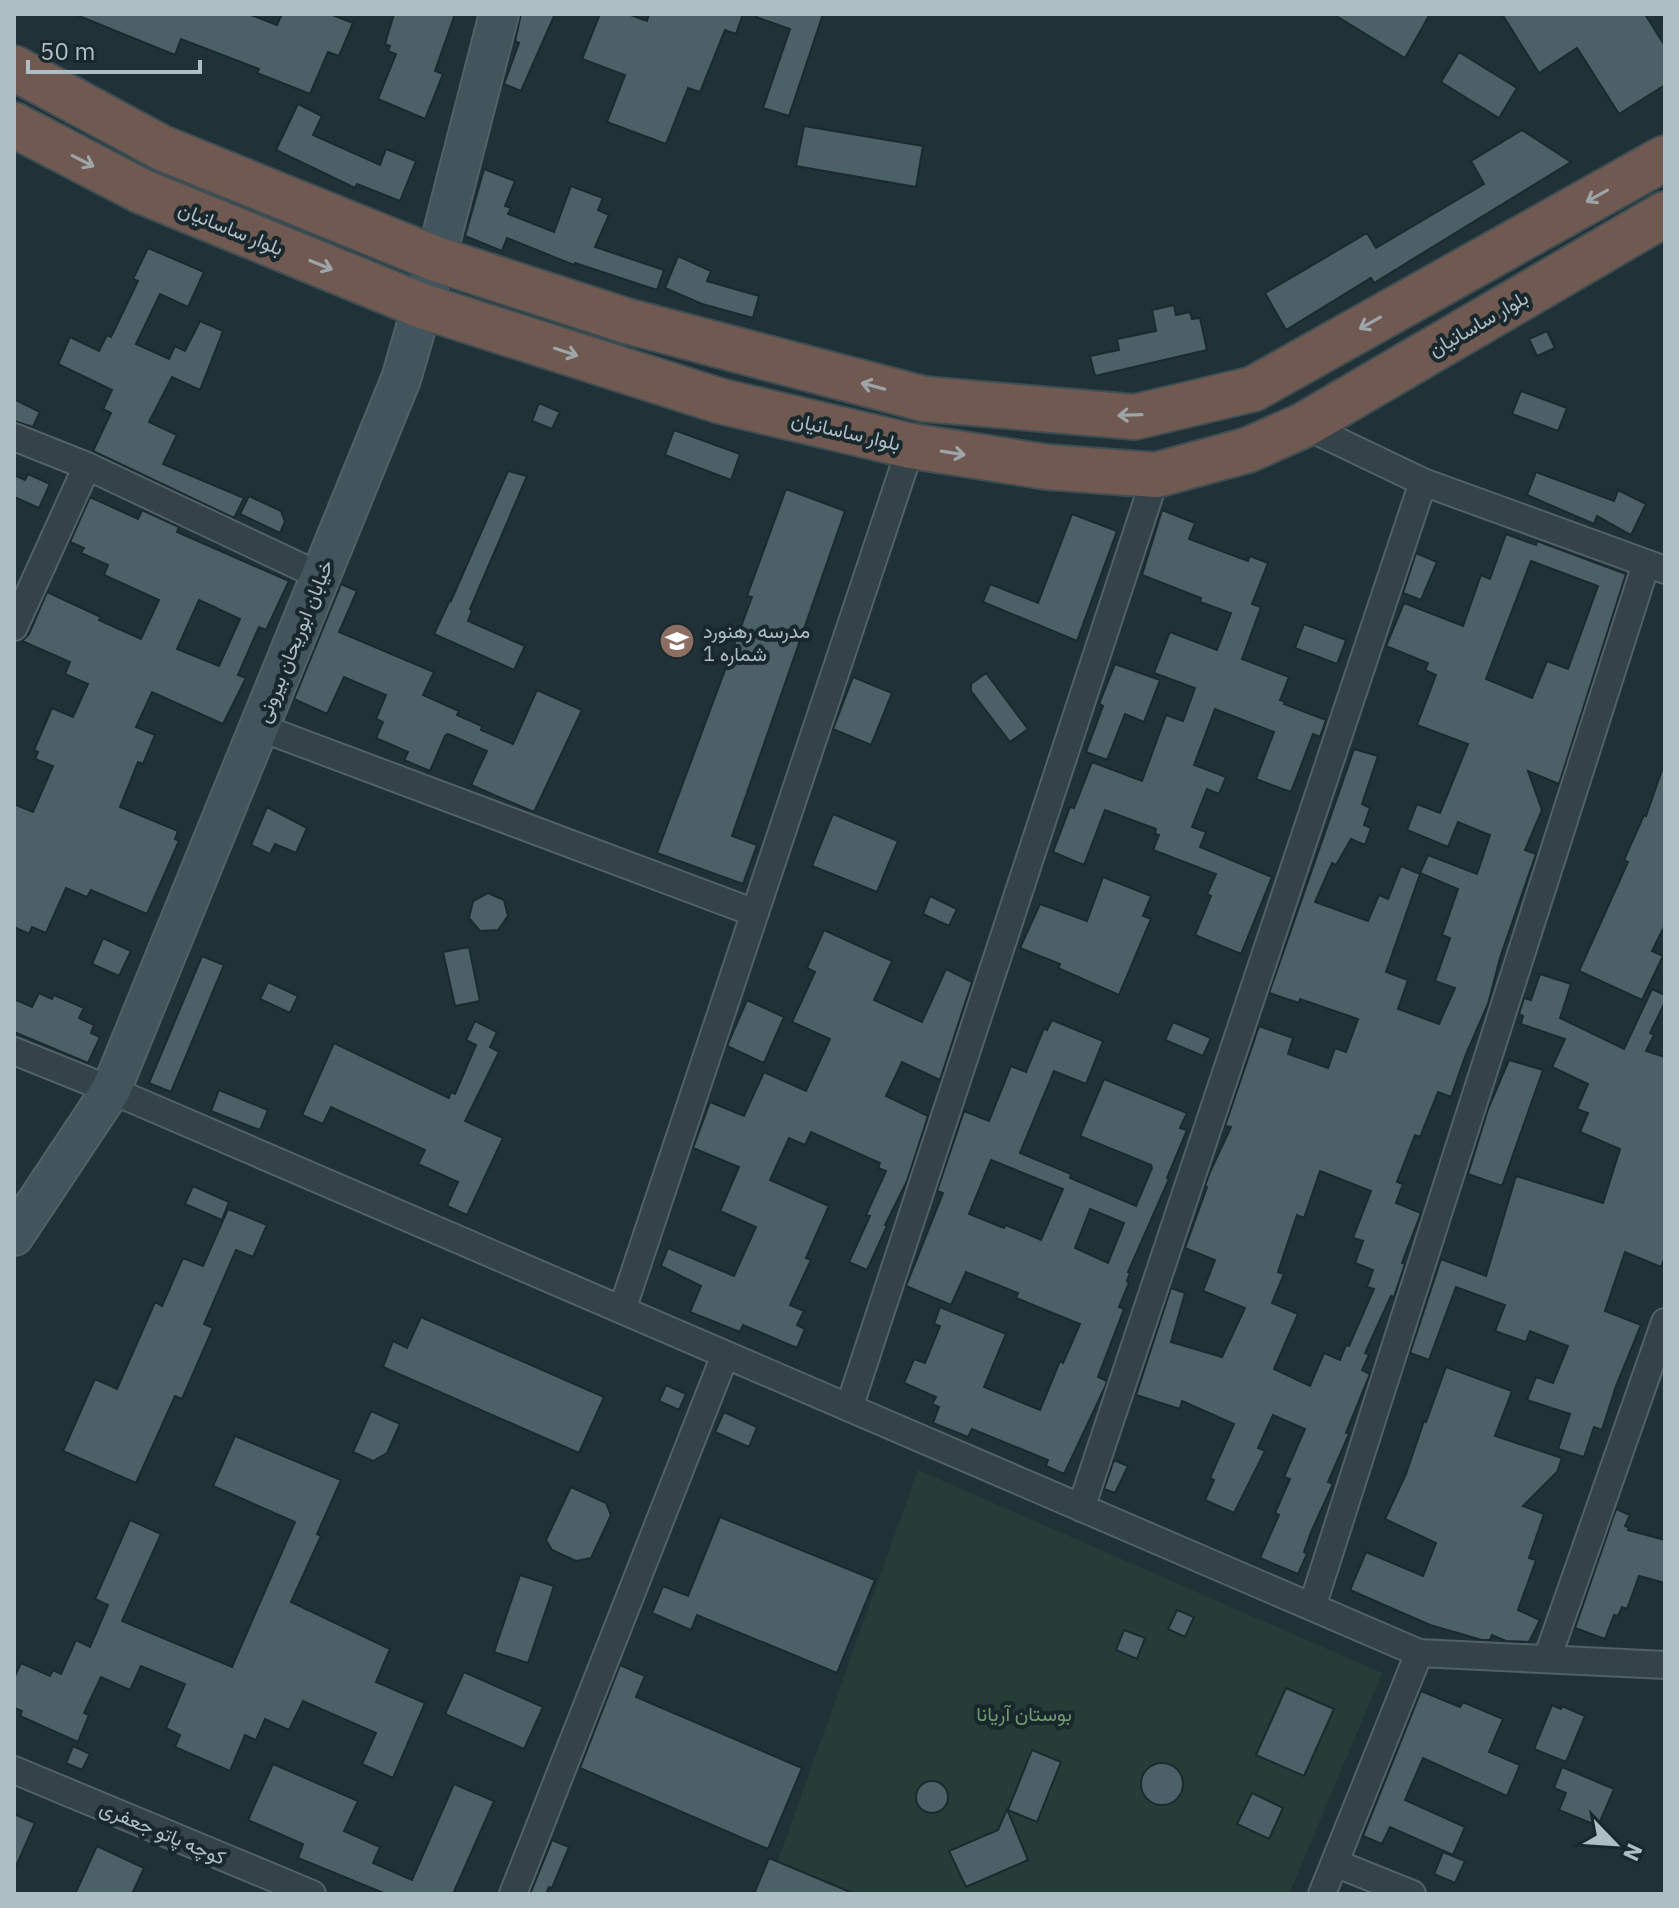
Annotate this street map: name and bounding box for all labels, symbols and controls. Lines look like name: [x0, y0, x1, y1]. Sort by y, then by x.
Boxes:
scale bar: [28, 24, 200, 74]
text: 50 m: [40, 35, 95, 67]
one-way arrow: [71, 153, 95, 169]
one-way arrow: [1586, 189, 1609, 205]
street label: بلوار ساسانیان: [174, 195, 288, 261]
one-way arrow: [308, 258, 333, 273]
street label: بلوار ساسانیان: [1423, 284, 1533, 362]
one-way arrow: [1359, 316, 1382, 332]
one-way arrow: [553, 346, 578, 360]
one-way arrow: [861, 377, 887, 392]
street label: بلوار ساسانیان: [789, 405, 903, 457]
one-way arrow: [1118, 408, 1144, 423]
one-way arrow: [939, 446, 965, 461]
street label: خیابان ابوریحان بیرونی: [249, 555, 339, 727]
place label: مدرسه رهنورد شماره 1: [703, 617, 810, 667]
school or university icon: مدرسه رهنورد شماره 1: [658, 622, 696, 660]
park label: بوستان آریانا: [976, 1700, 1072, 1727]
street label: کوچه پاتو جعفری: [96, 1793, 230, 1872]
north arrow: [1575, 1804, 1655, 1884]
text: N: [1617, 1839, 1650, 1866]

